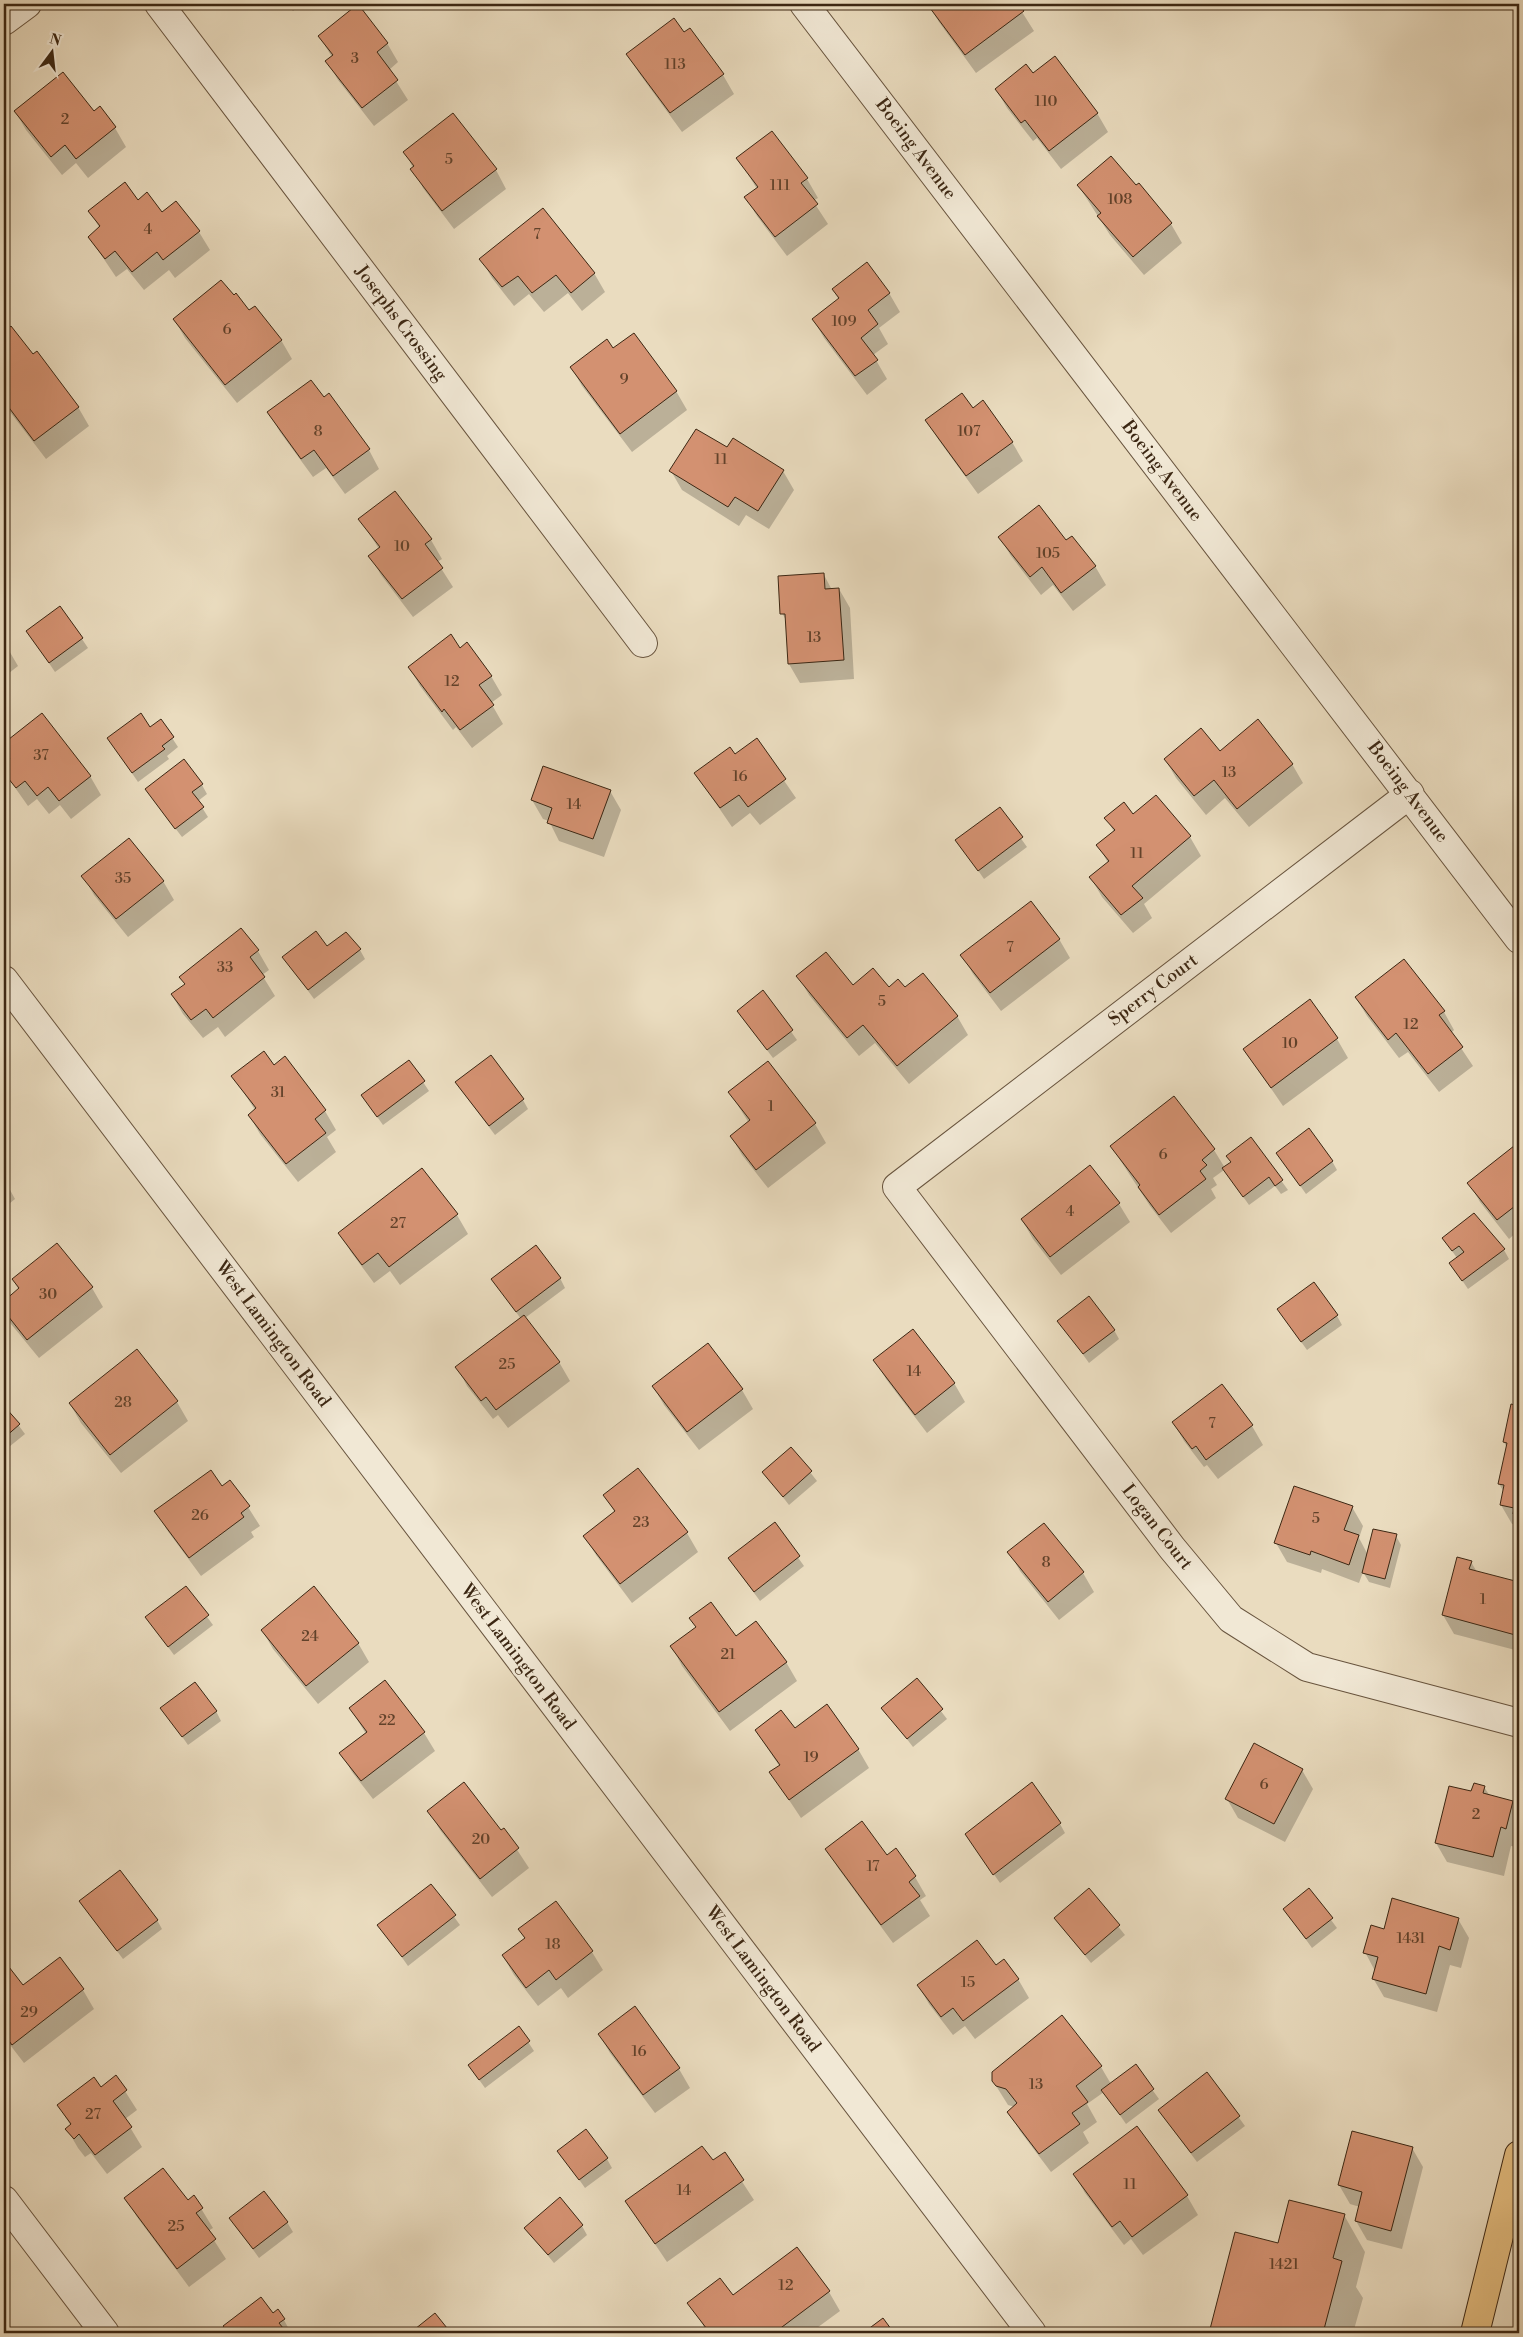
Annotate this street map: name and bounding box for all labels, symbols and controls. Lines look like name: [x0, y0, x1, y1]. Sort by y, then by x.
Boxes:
north arrow: [28, 28, 78, 78]
text: N: [47, 30, 63, 51]
house number: 3: [351, 49, 359, 68]
house number: 113: [664, 55, 686, 74]
house number: 110: [1035, 92, 1057, 111]
street label: Boeing Avenue: [870, 93, 962, 204]
house number: 2: [61, 110, 69, 129]
house number: 5: [445, 150, 453, 169]
house number: 111: [770, 176, 791, 195]
house number: 108: [1107, 190, 1133, 209]
house number: 4: [144, 220, 153, 239]
house number: 7: [533, 225, 541, 244]
street label: Josephs Crossing: [349, 260, 453, 386]
house number: 109: [831, 312, 857, 331]
house number: 6: [222, 320, 232, 339]
house number: 9: [619, 370, 629, 389]
street label: Boeing Avenue: [1116, 415, 1208, 526]
house number: 8: [313, 422, 323, 441]
house number: 107: [957, 422, 981, 441]
house number: 11: [714, 450, 728, 469]
house number: 10: [394, 537, 410, 556]
house number: 105: [1036, 544, 1060, 563]
house number: 13: [807, 628, 821, 647]
house number: 12: [444, 672, 460, 691]
street label: Boeing Avenue: [1362, 736, 1454, 847]
house number: 37: [33, 746, 49, 765]
house number: 13: [1222, 763, 1236, 782]
house number: 16: [732, 767, 748, 786]
house number: 14: [567, 795, 581, 814]
house number: 11: [1130, 844, 1144, 863]
house number: 35: [115, 869, 131, 888]
house number: 7: [1006, 938, 1014, 957]
street label: Sperry Court: [1104, 948, 1203, 1031]
house number: 33: [217, 958, 233, 977]
house number: 5: [878, 992, 886, 1011]
house number: 12: [1403, 1015, 1419, 1034]
house number: 10: [1282, 1034, 1298, 1053]
house number: 31: [271, 1083, 286, 1102]
house number: 1: [768, 1097, 775, 1116]
house number: 6: [1158, 1145, 1168, 1164]
house number: 4: [1066, 1202, 1075, 1221]
house number: 27: [390, 1214, 406, 1233]
street label: West Lamington Road: [210, 1255, 336, 1412]
house number: 30: [39, 1285, 57, 1304]
house number: 25: [499, 1355, 515, 1374]
house number: 14: [907, 1362, 921, 1381]
house number: 28: [114, 1393, 132, 1412]
house number: 7: [1208, 1414, 1216, 1433]
street label: Logan Court: [1116, 1480, 1198, 1575]
house number: 26: [191, 1506, 209, 1525]
house number: 5: [1312, 1509, 1320, 1528]
house number: 23: [633, 1513, 649, 1532]
house number: 8: [1041, 1553, 1051, 1572]
street label: West Lamington Road: [455, 1578, 581, 1735]
house number: 1: [1480, 1590, 1487, 1609]
house number: 24: [301, 1627, 319, 1646]
house number: 21: [720, 1645, 736, 1664]
house number: 22: [378, 1711, 396, 1730]
house number: 19: [803, 1748, 819, 1767]
house number: 6: [1259, 1775, 1269, 1794]
house number: 2: [1472, 1805, 1480, 1824]
house number: 20: [472, 1830, 490, 1849]
house number: 17: [866, 1857, 880, 1876]
street label: West Lamington Road: [700, 1900, 826, 2057]
house number: 1431: [1396, 1929, 1426, 1948]
house number: 18: [545, 1935, 561, 1954]
house number: 15: [961, 1973, 975, 1992]
house number: 29: [20, 2003, 38, 2022]
house number: 16: [631, 2042, 647, 2061]
house number: 13: [1029, 2075, 1043, 2094]
house number: 27: [85, 2105, 101, 2124]
house number: 11: [1123, 2175, 1137, 2194]
house number: 14: [677, 2181, 691, 2200]
house number: 25: [168, 2217, 184, 2236]
house number: 1421: [1269, 2255, 1300, 2274]
house number: 12: [778, 2276, 794, 2295]

